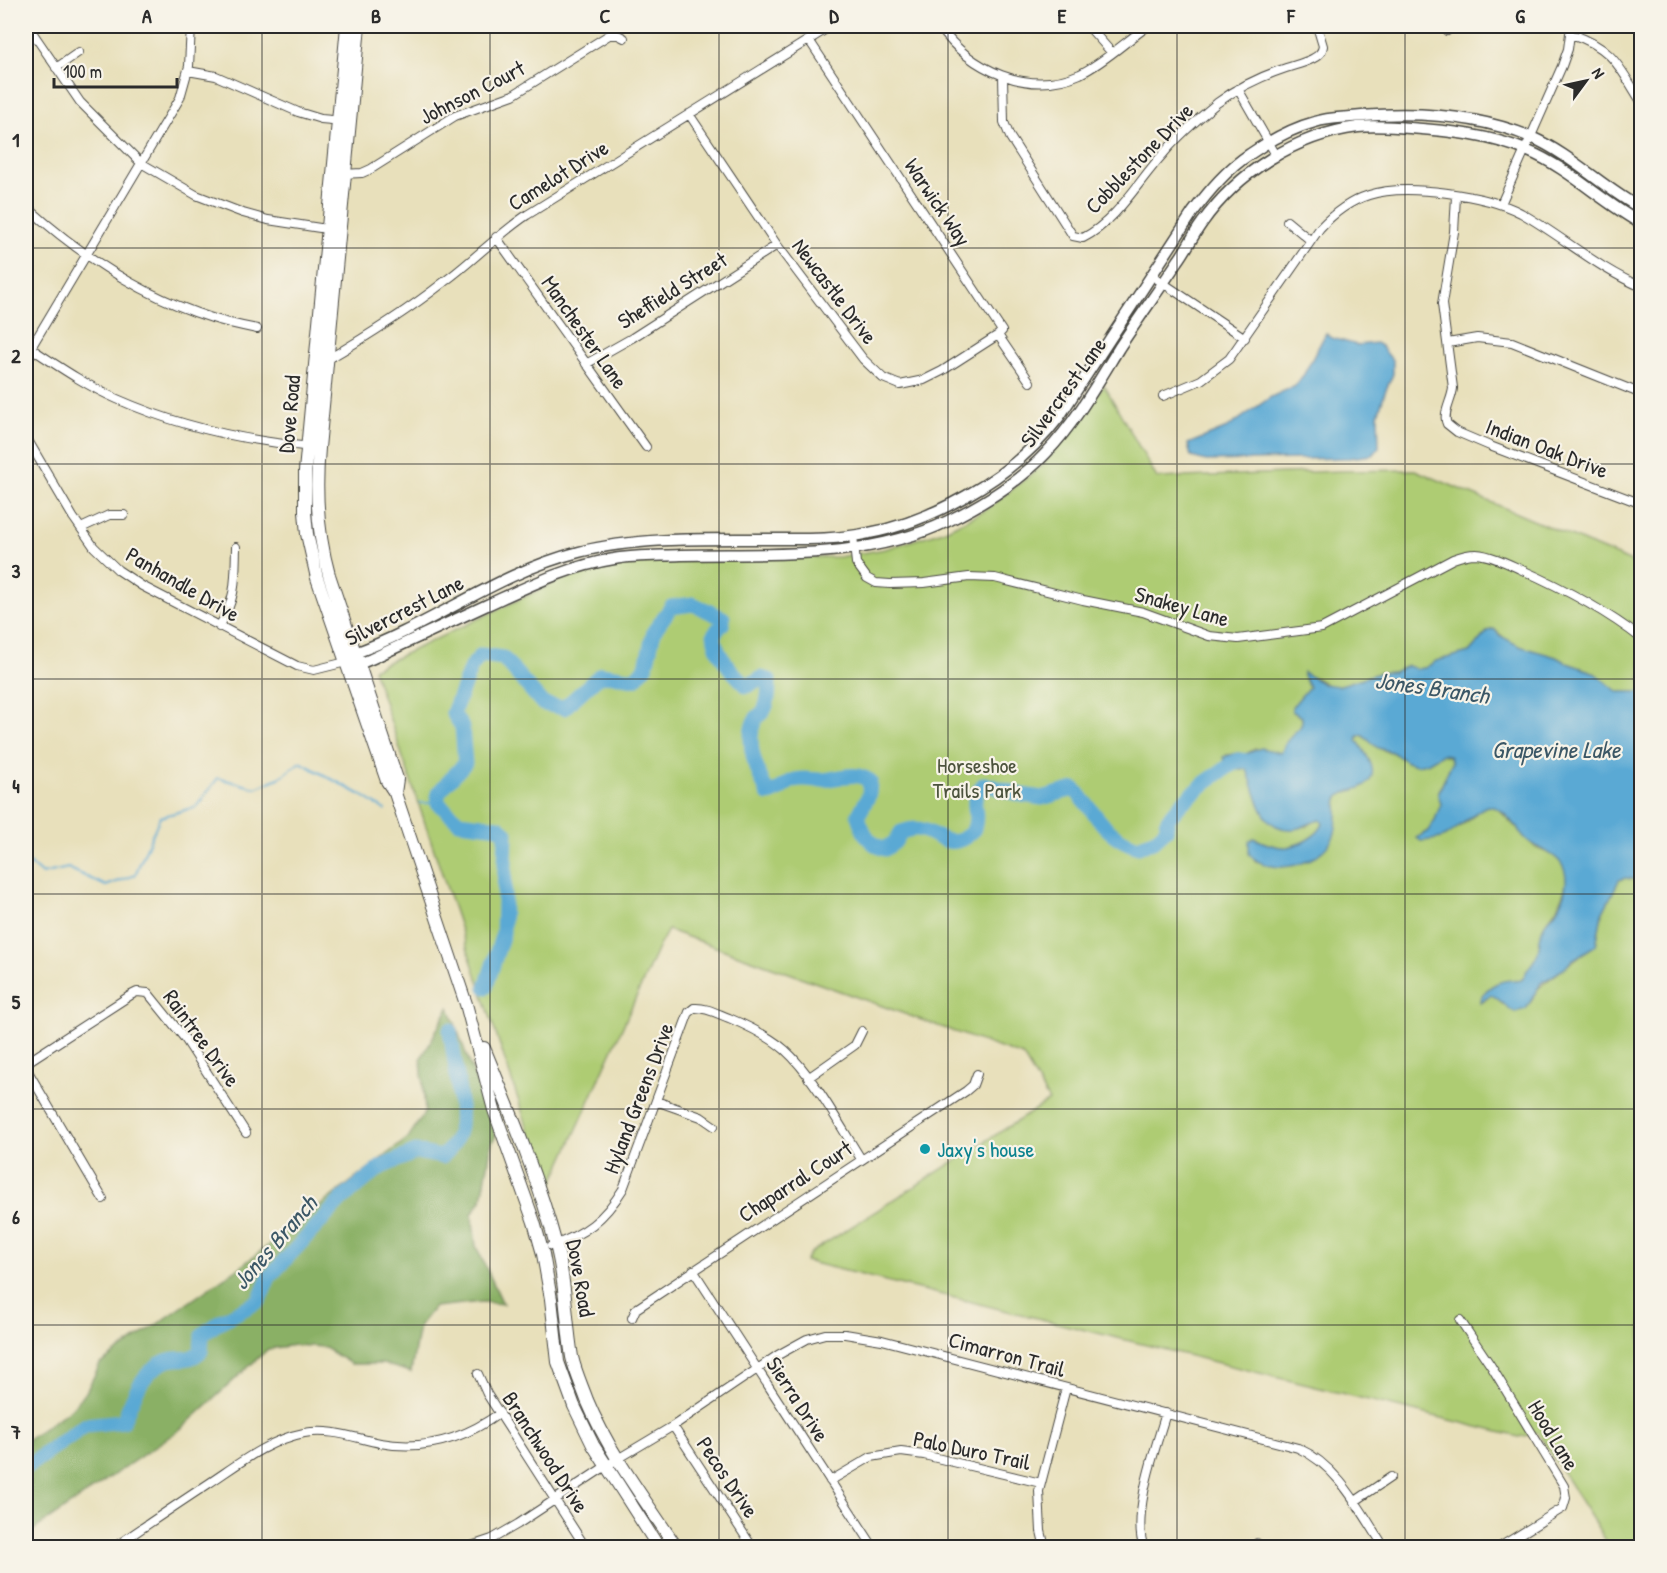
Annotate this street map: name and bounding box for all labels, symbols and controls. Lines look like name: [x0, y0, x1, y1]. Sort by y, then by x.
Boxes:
text: A: [142, 2, 152, 29]
text: B: [371, 2, 381, 29]
text: C: [600, 2, 611, 29]
text: D: [829, 2, 839, 29]
text: E: [1058, 2, 1067, 29]
text: F: [1286, 2, 1296, 29]
text: G: [1515, 2, 1525, 29]
scale bar: [54, 51, 177, 89]
north arrow: [1556, 51, 1616, 111]
street label: Johnson Court: [414, 52, 530, 131]
text: 100 m: [63, 59, 102, 84]
text: N: [1587, 63, 1610, 83]
street label: Cobblestone Drive: [1078, 96, 1200, 220]
text: 1: [12, 126, 20, 153]
street label: Camelot Drive: [502, 132, 614, 218]
street label: Warwick Way: [898, 152, 978, 252]
street label: Newcastle Drive: [785, 232, 885, 350]
street label: Sheffield Street: [611, 244, 733, 336]
street label: Manchester Lane: [535, 269, 635, 395]
street label: Silvercrest Lane: [1013, 331, 1113, 453]
text: 2: [11, 342, 21, 369]
street label: Dove Road: [271, 373, 307, 454]
street label: Indian Oak Drive: [1482, 411, 1613, 485]
street label: Panhandle Drive: [121, 539, 246, 629]
text: 3: [12, 557, 21, 584]
street label: Silvercrest Lane: [340, 567, 469, 653]
street label: Snakey Lane: [1132, 578, 1233, 634]
water label: Jones Branch: [1373, 663, 1493, 711]
water label: Grapevine Lake: [1492, 733, 1622, 766]
park label: Horseshoe Trails Park: [933, 750, 1021, 805]
text: 4: [12, 772, 20, 799]
street label: Raintree Drive: [157, 983, 248, 1093]
text: 5: [12, 988, 21, 1015]
street label: Hyland Greens Drive: [595, 1018, 681, 1178]
street label: Chaparral Court: [732, 1133, 858, 1229]
place label: Jaxy's house: [937, 1134, 1034, 1164]
marker: Jaxy's house: [918, 1142, 932, 1156]
water label: Jones Branch: [224, 1187, 325, 1296]
text: 6: [12, 1203, 20, 1230]
street label: Dove Road: [559, 1237, 603, 1319]
street label: Cimarron Trail: [945, 1324, 1069, 1384]
street label: Sierra Drive: [759, 1351, 837, 1448]
street label: Branchwood Drive: [496, 1386, 597, 1519]
street label: Hood Lane: [1521, 1394, 1587, 1476]
text: 7: [10, 1418, 21, 1445]
street label: Palo Duro Trail: [911, 1423, 1033, 1477]
street label: Pecos Drive: [690, 1431, 766, 1524]

